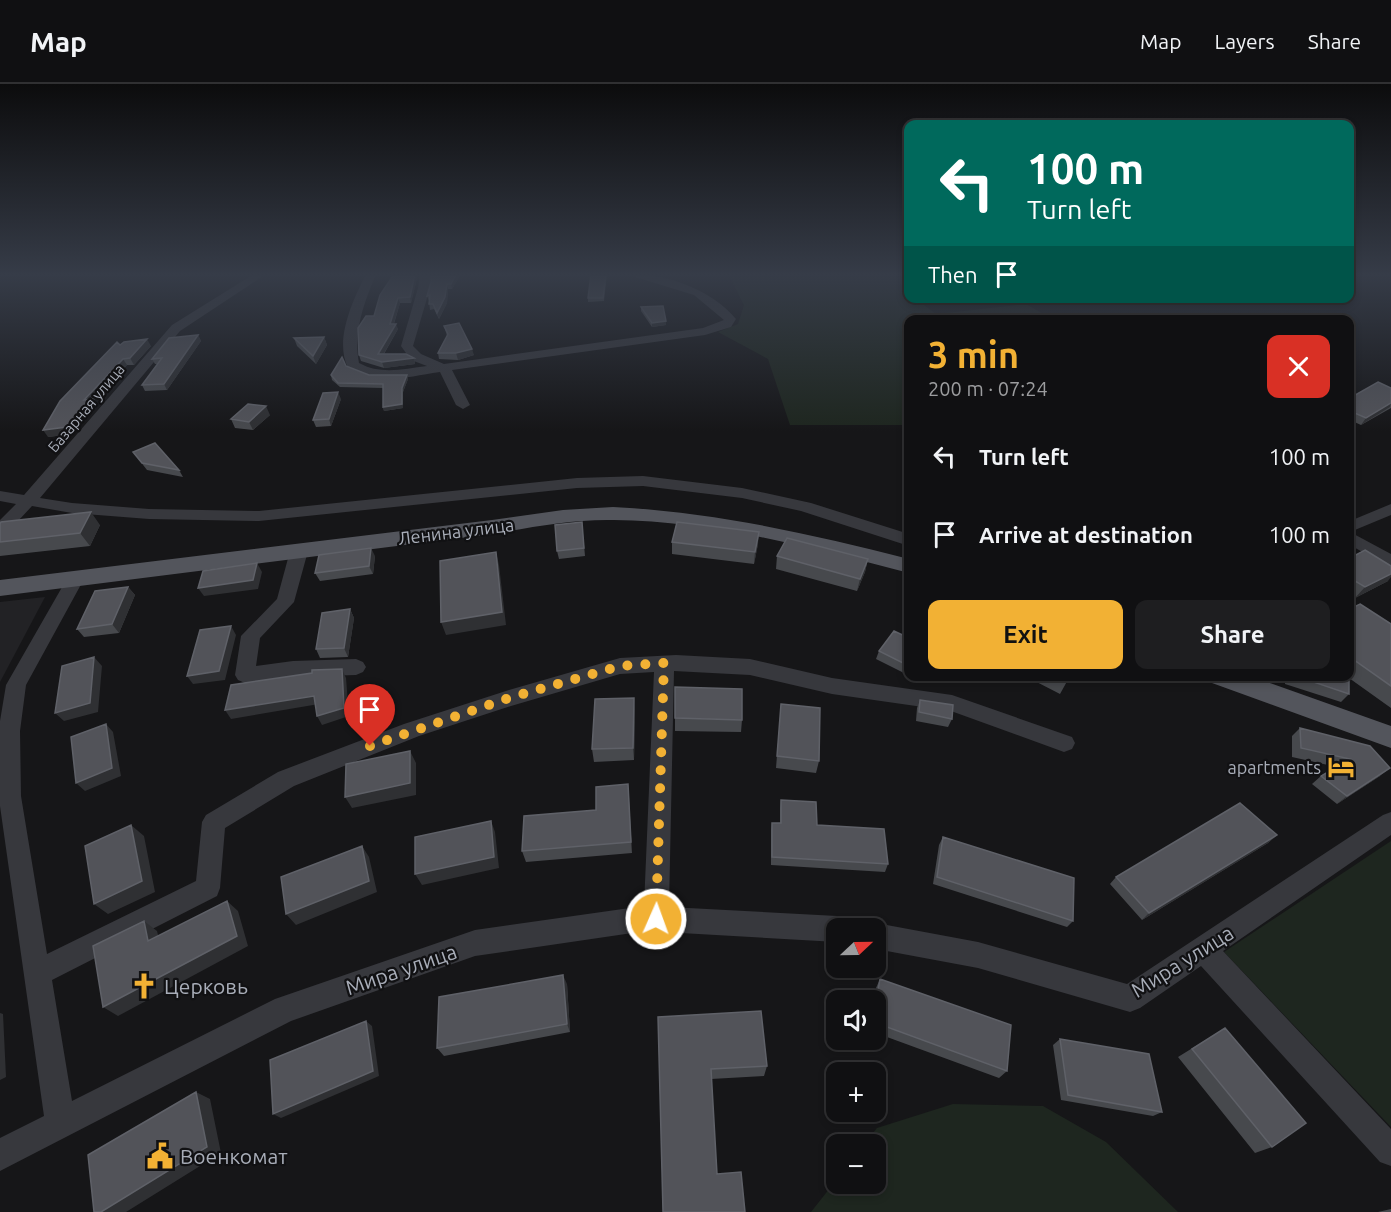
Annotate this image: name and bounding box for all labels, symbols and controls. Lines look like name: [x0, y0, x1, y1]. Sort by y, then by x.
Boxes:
text: Map: [30, 26, 87, 57]
text: Map: [1140, 29, 1181, 53]
text: Layers: [1214, 29, 1275, 53]
text: Share: [1308, 29, 1361, 53]
icon: left: [928, 144, 1006, 222]
text: 100 m: [1027, 145, 1144, 192]
text: Turn left: [1027, 194, 1131, 224]
icon: arrive: [990, 258, 1023, 291]
text: Then: [928, 262, 978, 287]
text: 3 min: [928, 334, 1019, 375]
button: close: [1267, 335, 1330, 398]
street label: Базарная улица: [44, 361, 128, 455]
text: 200 m · 07:24: [928, 377, 1048, 400]
icon: left: [928, 440, 961, 473]
text: Turn left: [979, 444, 1069, 469]
text: 100 m: [1269, 444, 1330, 469]
street label: Ленина улица: [397, 514, 515, 548]
icon: arrive: [928, 518, 961, 551]
text: Arrive at destination: [979, 522, 1193, 547]
text: 100 m: [1269, 522, 1330, 547]
button: Exit: [928, 600, 1123, 669]
button: Share: [1135, 600, 1330, 669]
pin: [344, 684, 395, 746]
icon: arrive: [353, 693, 386, 726]
hotel icon: apartments: [1326, 752, 1356, 782]
place label: apartments: [1227, 757, 1321, 777]
position arrow: [624, 887, 688, 951]
north arrow: [826, 918, 886, 978]
map controls: [826, 918, 886, 1194]
street label: Мира улица: [1126, 920, 1238, 1002]
street label: Мира улица: [342, 939, 460, 999]
church icon: Церковь: [129, 971, 159, 1001]
place label: Церковь: [164, 974, 248, 998]
button: sound: [826, 990, 886, 1050]
button: +: [826, 1062, 886, 1122]
button: −: [826, 1134, 886, 1194]
public building icon: Военкомат: [145, 1141, 175, 1171]
place label: Военкомат: [180, 1144, 288, 1168]

